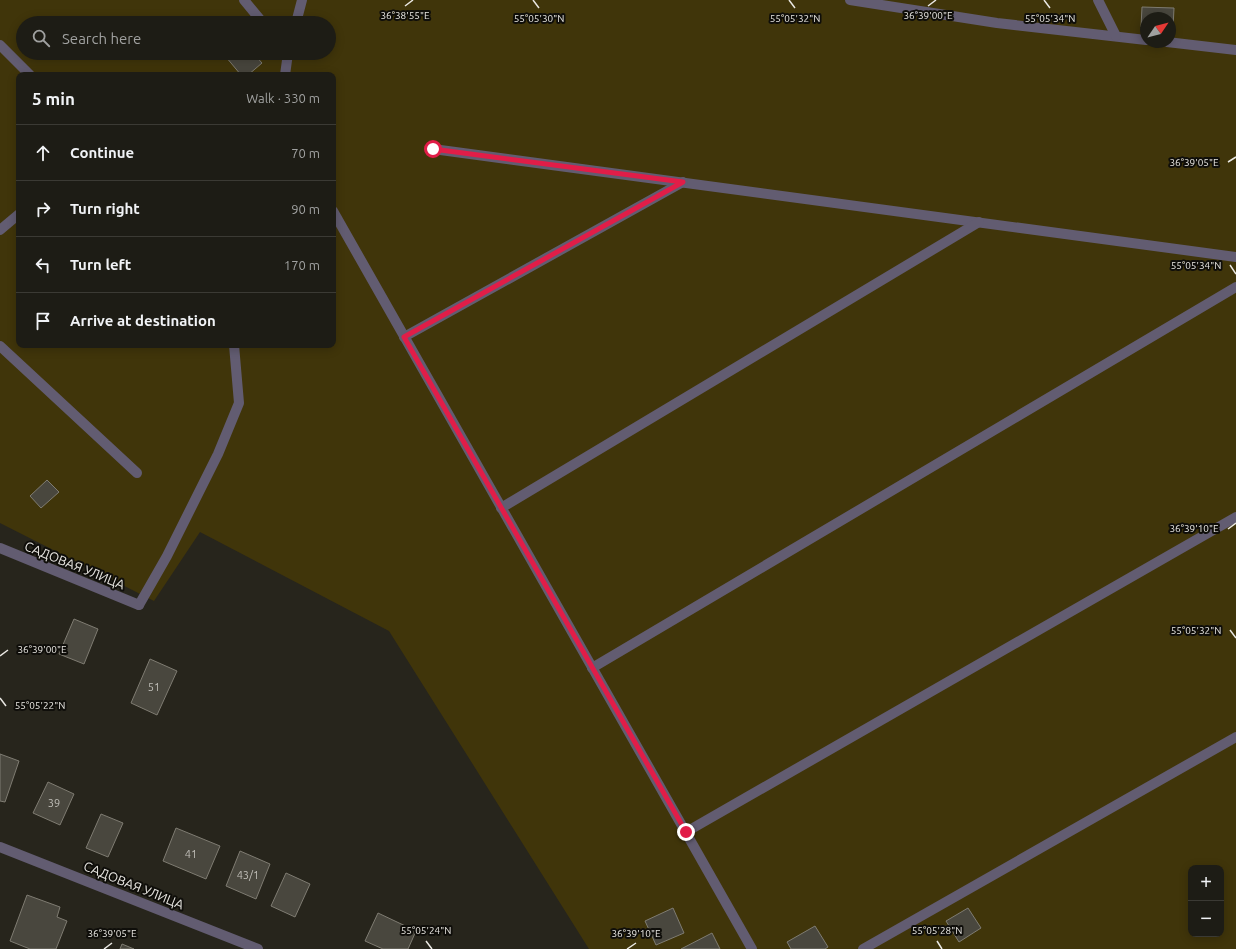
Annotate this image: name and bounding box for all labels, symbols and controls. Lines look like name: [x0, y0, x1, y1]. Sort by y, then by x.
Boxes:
text: 36°38'55"E: [380, 10, 430, 21]
text: 36°39'00"E: [903, 10, 953, 21]
north arrow: [1140, 12, 1176, 48]
text: 55°05'30"N: [514, 13, 564, 24]
text: 55°05'32"N: [770, 13, 820, 24]
text: 55°05'34"N: [1025, 13, 1075, 24]
search box: [16, 16, 336, 60]
icon: search: [30, 27, 52, 49]
text: Search here: [62, 30, 141, 47]
text: 5 min: [32, 89, 75, 108]
text: Walk · 330 m: [246, 91, 320, 105]
route start: [424, 140, 442, 158]
icon: ahead: [32, 142, 54, 164]
text: Continue: [70, 144, 134, 161]
text: 70 m: [291, 146, 320, 160]
text: 36°39'05"E: [1169, 157, 1219, 168]
icon: right: [32, 198, 54, 220]
text: Turn right: [70, 200, 140, 217]
text: 90 m: [291, 202, 320, 216]
icon: left: [32, 254, 54, 276]
text: Turn left: [70, 256, 131, 273]
text: 170 m: [284, 258, 320, 272]
text: 55°05'34"N: [1171, 260, 1221, 271]
icon: arrive: [32, 310, 54, 332]
text: Arrive at destination: [70, 312, 216, 329]
text: 36°39'10"E: [1169, 523, 1219, 534]
street label: САДОВАЯ УЛИЦА: [23, 538, 128, 592]
text: 55°05'32"N: [1171, 625, 1221, 636]
text: 36°39'00"E: [17, 644, 67, 655]
house number: 51: [148, 681, 160, 693]
text: 55°05'22"N: [15, 700, 65, 711]
house number: 39: [48, 797, 60, 809]
route end: [677, 823, 695, 841]
house number: 41: [185, 848, 197, 860]
street label: САДОВАЯ УЛИЦА: [82, 858, 187, 912]
map controls: [1188, 865, 1224, 937]
button: +: [1188, 865, 1224, 901]
house number: 43/1: [237, 869, 259, 881]
button: −: [1188, 901, 1224, 937]
text: 55°05'24"N: [401, 925, 451, 936]
text: 55°05'28"N: [912, 925, 962, 936]
text: 36°39'05"E: [87, 928, 137, 939]
text: 36°39'10"E: [611, 928, 661, 939]

